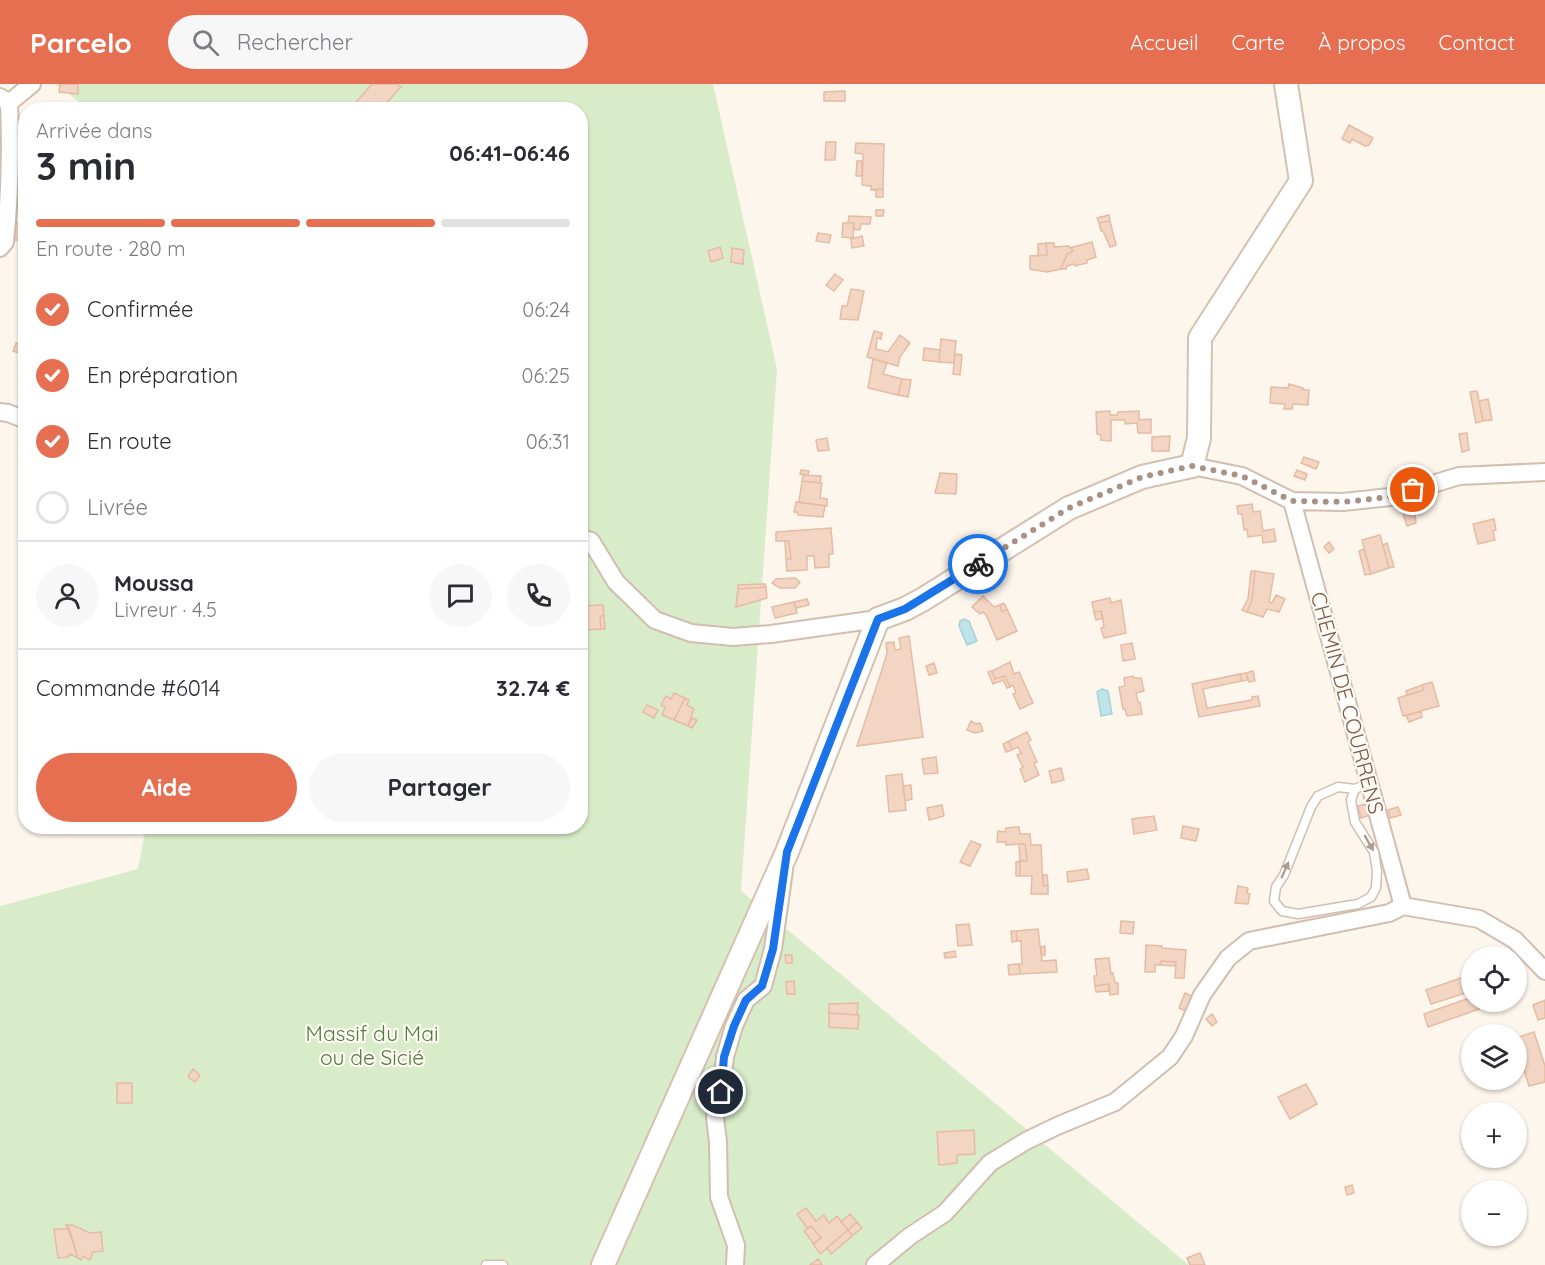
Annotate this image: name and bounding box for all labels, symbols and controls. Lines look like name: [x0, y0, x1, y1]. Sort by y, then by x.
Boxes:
search box: [168, 15, 588, 69]
text: Parcelo: [30, 25, 132, 60]
icon: search: [189, 26, 222, 59]
text: Rechercher: [237, 28, 353, 56]
text: Accueil: [1130, 29, 1199, 55]
text: Carte: [1232, 29, 1285, 55]
text: À propos: [1318, 29, 1406, 55]
text: Contact: [1439, 29, 1515, 55]
text: Arrivée dans: [36, 118, 152, 143]
text: 06:41–06:46: [449, 139, 570, 167]
text: 3 min: [36, 141, 136, 190]
text: En route · 280 m: [36, 236, 185, 261]
icon: check: [36, 293, 69, 326]
text: Confirmée: [87, 295, 193, 323]
text: 06:24: [522, 297, 570, 322]
icon: check: [36, 359, 69, 392]
text: En préparation: [87, 361, 238, 389]
text: 06:25: [522, 363, 570, 388]
icon: check: [36, 425, 69, 458]
text: En route: [87, 427, 172, 455]
text: 06:31: [526, 429, 570, 454]
pin: [1387, 464, 1438, 515]
icon: bag: [1396, 473, 1429, 506]
text: Livrée: [87, 493, 148, 521]
courier: [948, 534, 1008, 594]
icon: bike: [962, 548, 995, 581]
button: person: [36, 564, 99, 627]
button: chat: [429, 564, 492, 627]
button: phone: [507, 564, 570, 627]
text: Moussa: [114, 569, 194, 597]
street label: CHEMIN DE COURRENS: [1306, 589, 1390, 817]
text: Livreur · 4.5: [114, 597, 217, 622]
text: Commande #6014: [36, 674, 220, 702]
text: 32.74 €: [496, 674, 570, 702]
button: Aide: [36, 753, 297, 822]
button: Partager: [309, 753, 570, 822]
one-way arrow: [1363, 835, 1374, 851]
one-way arrow: [1281, 861, 1290, 878]
map controls: [1461, 946, 1527, 1246]
button: locate: [1461, 946, 1527, 1012]
park label: Massif du Mai ou de Sicié: [306, 1020, 438, 1070]
button: layers: [1461, 1024, 1527, 1090]
pin: [695, 1066, 746, 1117]
icon: home: [704, 1075, 737, 1108]
button: +: [1461, 1102, 1527, 1168]
button: −: [1461, 1180, 1527, 1246]

